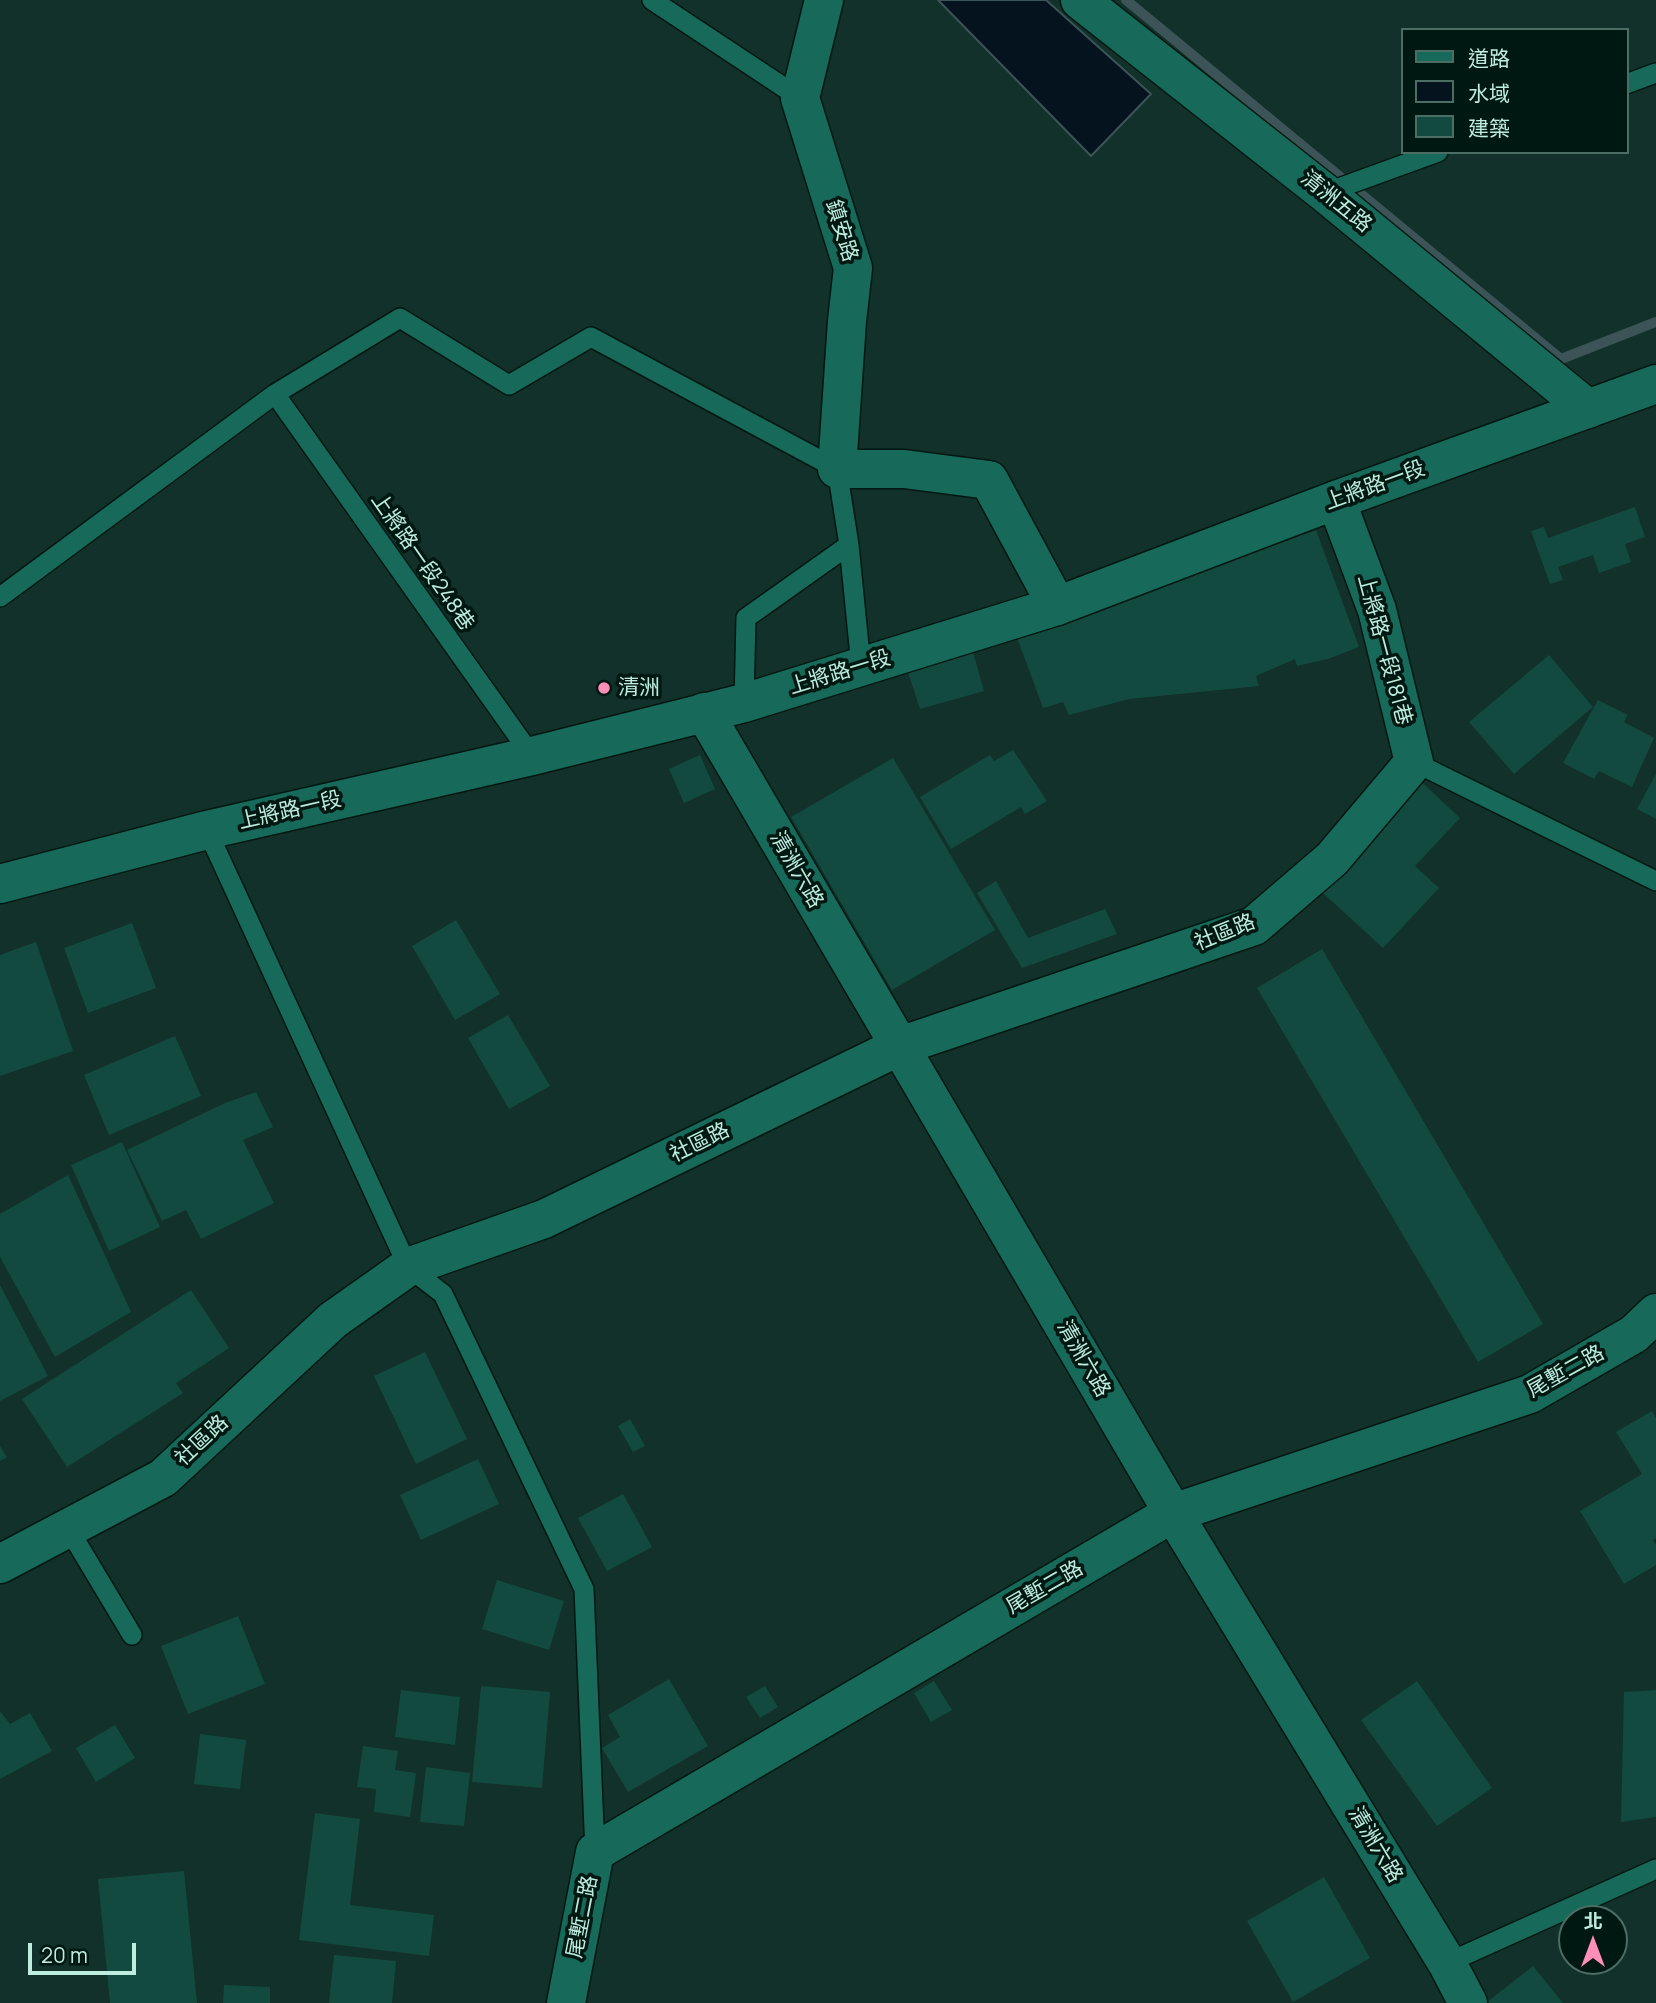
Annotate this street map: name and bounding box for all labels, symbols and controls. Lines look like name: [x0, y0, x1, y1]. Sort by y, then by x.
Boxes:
legend: [1400, 28, 1628, 154]
text: 道路: [1468, 44, 1510, 72]
text: 水域: [1468, 79, 1510, 107]
text: 建築: [1468, 114, 1510, 142]
street label: 清洲五路: [1295, 166, 1377, 238]
street label: 鎮安路: [820, 197, 862, 265]
street label: 上將路一段: [1321, 456, 1429, 516]
street label: 上將路一段248巷: [365, 488, 479, 636]
street label: 上將路一段181巷: [1352, 572, 1416, 728]
street label: 上將路一段: [786, 646, 894, 700]
place label: 清洲: [618, 675, 660, 701]
marker: 清洲: [596, 680, 612, 696]
street label: 上將路一段: [236, 787, 344, 835]
street label: 清洲六路: [764, 827, 828, 913]
street label: 社區路: [1191, 910, 1259, 956]
street label: 社區路: [666, 1118, 734, 1168]
street label: 清洲六路: [1051, 1316, 1115, 1402]
street label: 尾塹二路: [1523, 1341, 1609, 1403]
street label: 社區路: [170, 1410, 234, 1472]
street label: 尾塹二路: [1002, 1556, 1088, 1620]
street label: 清洲六路: [1343, 1803, 1407, 1887]
street label: 尾塹二路: [563, 1873, 603, 1961]
north arrow: [1558, 1905, 1628, 1975]
text: 北: [1583, 1908, 1603, 1934]
scale bar: [32, 1930, 140, 1974]
text: 20 m: [41, 1941, 88, 1969]

